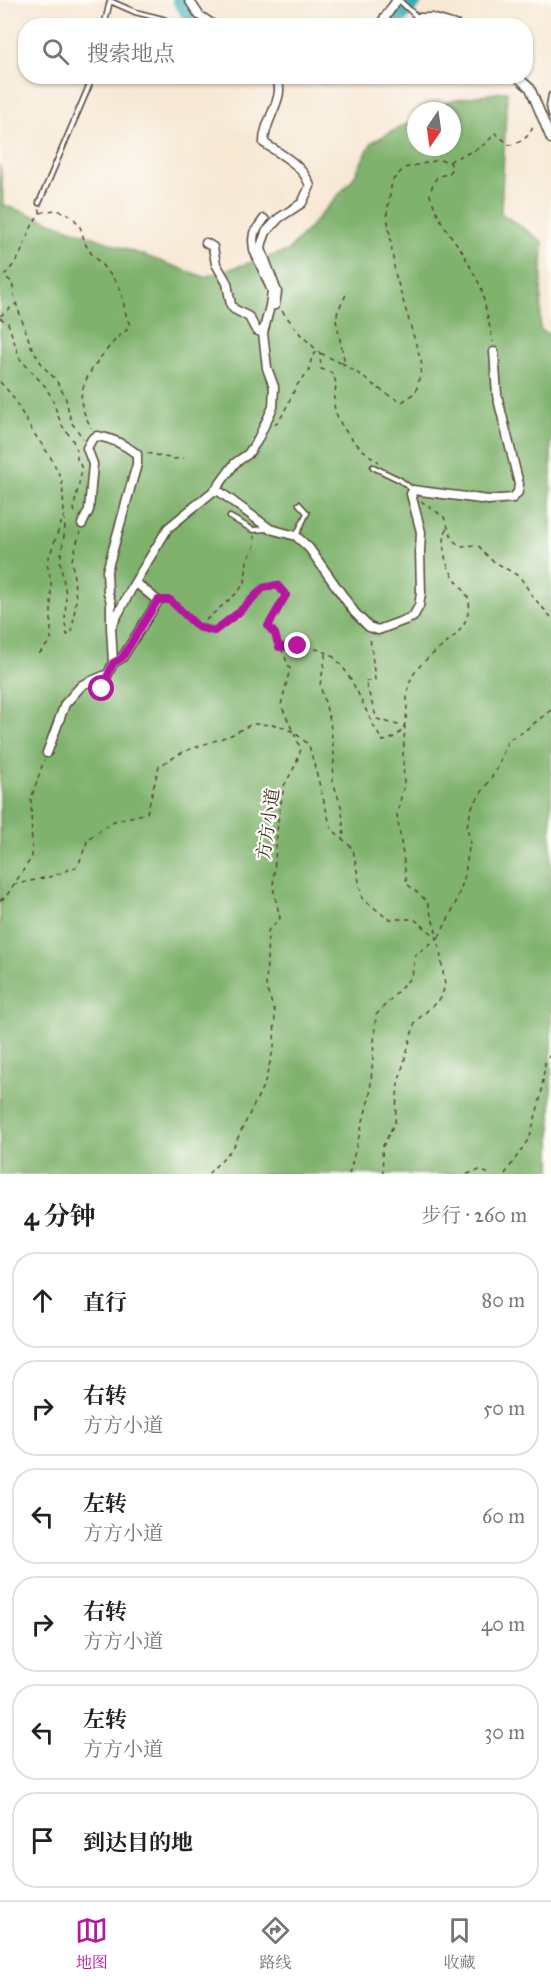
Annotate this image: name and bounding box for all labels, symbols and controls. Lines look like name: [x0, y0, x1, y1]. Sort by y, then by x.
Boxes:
search box: [18, 18, 533, 84]
icon: search: [39, 35, 72, 68]
text: 搜索地点: [87, 40, 175, 67]
north arrow: [407, 102, 461, 156]
route end: [284, 632, 310, 658]
route start: [88, 675, 114, 701]
street label: 方方小道: [252, 787, 284, 861]
text: 4 分钟: [24, 1200, 96, 1232]
text: 步行 · 260 m: [421, 1203, 527, 1227]
icon: ahead: [26, 1284, 59, 1317]
text: 80 m: [482, 1288, 525, 1312]
text: 直行: [83, 1289, 127, 1316]
text: 右转: [83, 1382, 127, 1409]
icon: right: [26, 1392, 59, 1425]
text: 50 m: [483, 1396, 525, 1420]
text: 方方小道: [83, 1413, 163, 1437]
text: 左转: [83, 1490, 127, 1517]
icon: left: [26, 1500, 59, 1533]
text: 60 m: [482, 1504, 525, 1528]
text: 方方小道: [83, 1521, 163, 1545]
text: 右转: [83, 1598, 127, 1625]
icon: right: [26, 1608, 59, 1641]
text: 40 m: [481, 1612, 525, 1636]
text: 方方小道: [83, 1629, 163, 1653]
text: 左转: [83, 1706, 127, 1733]
icon: left: [26, 1716, 59, 1749]
text: 30 m: [484, 1720, 525, 1744]
text: 方方小道: [83, 1737, 163, 1761]
icon: arrive: [26, 1824, 59, 1857]
text: 到达目的地: [83, 1829, 193, 1856]
tab: 地图: [75, 1914, 108, 1973]
tab: 路线: [259, 1914, 292, 1973]
tab: 收藏: [443, 1914, 476, 1973]

